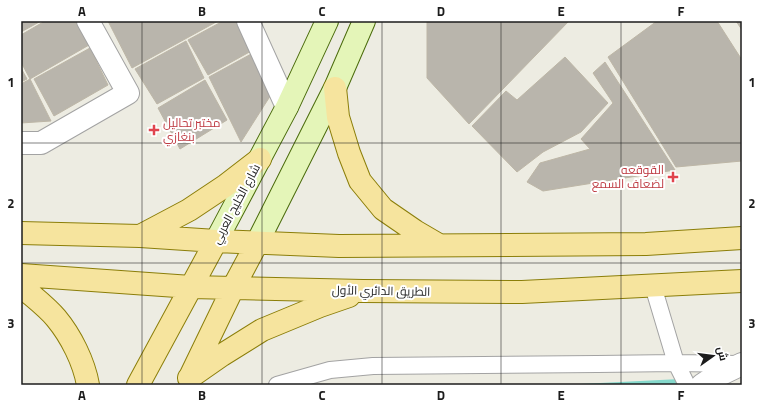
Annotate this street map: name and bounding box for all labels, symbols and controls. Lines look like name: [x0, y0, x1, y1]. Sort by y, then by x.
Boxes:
text: A: [78, 1, 86, 21]
text: B: [198, 1, 206, 21]
text: C: [318, 1, 326, 21]
text: D: [437, 1, 445, 21]
text: E: [557, 1, 565, 21]
text: F: [678, 1, 685, 21]
text: 1: [7, 72, 15, 92]
text: 1: [748, 72, 756, 92]
place label: مختبر تحاليل بنغازي: [163, 113, 220, 147]
marker: مختبر تحاليل بنغازي: [148, 124, 160, 136]
street label: شارع الخليج العربي: [206, 160, 266, 248]
place label: القوقعه لضعاف السمع: [592, 160, 664, 193]
marker: القوقعه لضعاف السمع: [667, 171, 679, 183]
text: 2: [7, 193, 15, 213]
text: 2: [748, 193, 756, 213]
street label: الطريق الدائري الأول: [332, 280, 430, 302]
text: 3: [7, 313, 15, 333]
text: 3: [748, 313, 756, 333]
north arrow: [693, 336, 733, 376]
text: ش: [713, 345, 732, 362]
text: A: [78, 385, 86, 405]
text: B: [198, 385, 206, 405]
text: C: [318, 385, 326, 405]
text: D: [437, 385, 445, 405]
text: E: [557, 385, 565, 405]
text: F: [678, 385, 685, 405]

